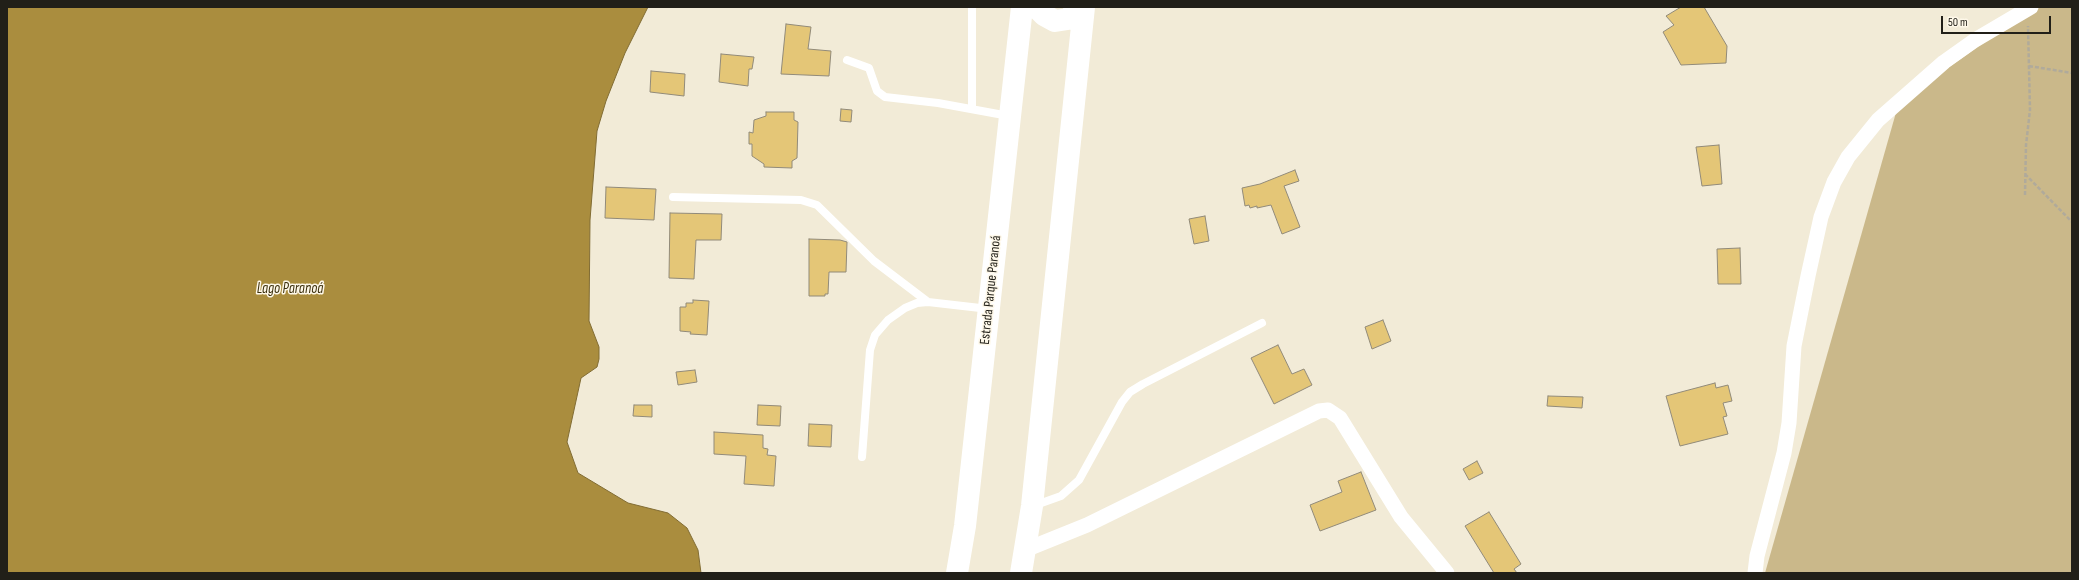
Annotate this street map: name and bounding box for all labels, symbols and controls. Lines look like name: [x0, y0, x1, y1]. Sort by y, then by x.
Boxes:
scale bar: [1943, 8, 2053, 34]
text: 50 m: [1948, 15, 1968, 30]
street label: Estrada Parque Paranoá: [977, 235, 1005, 345]
water label: Lago Paranoá: [257, 280, 323, 298]

